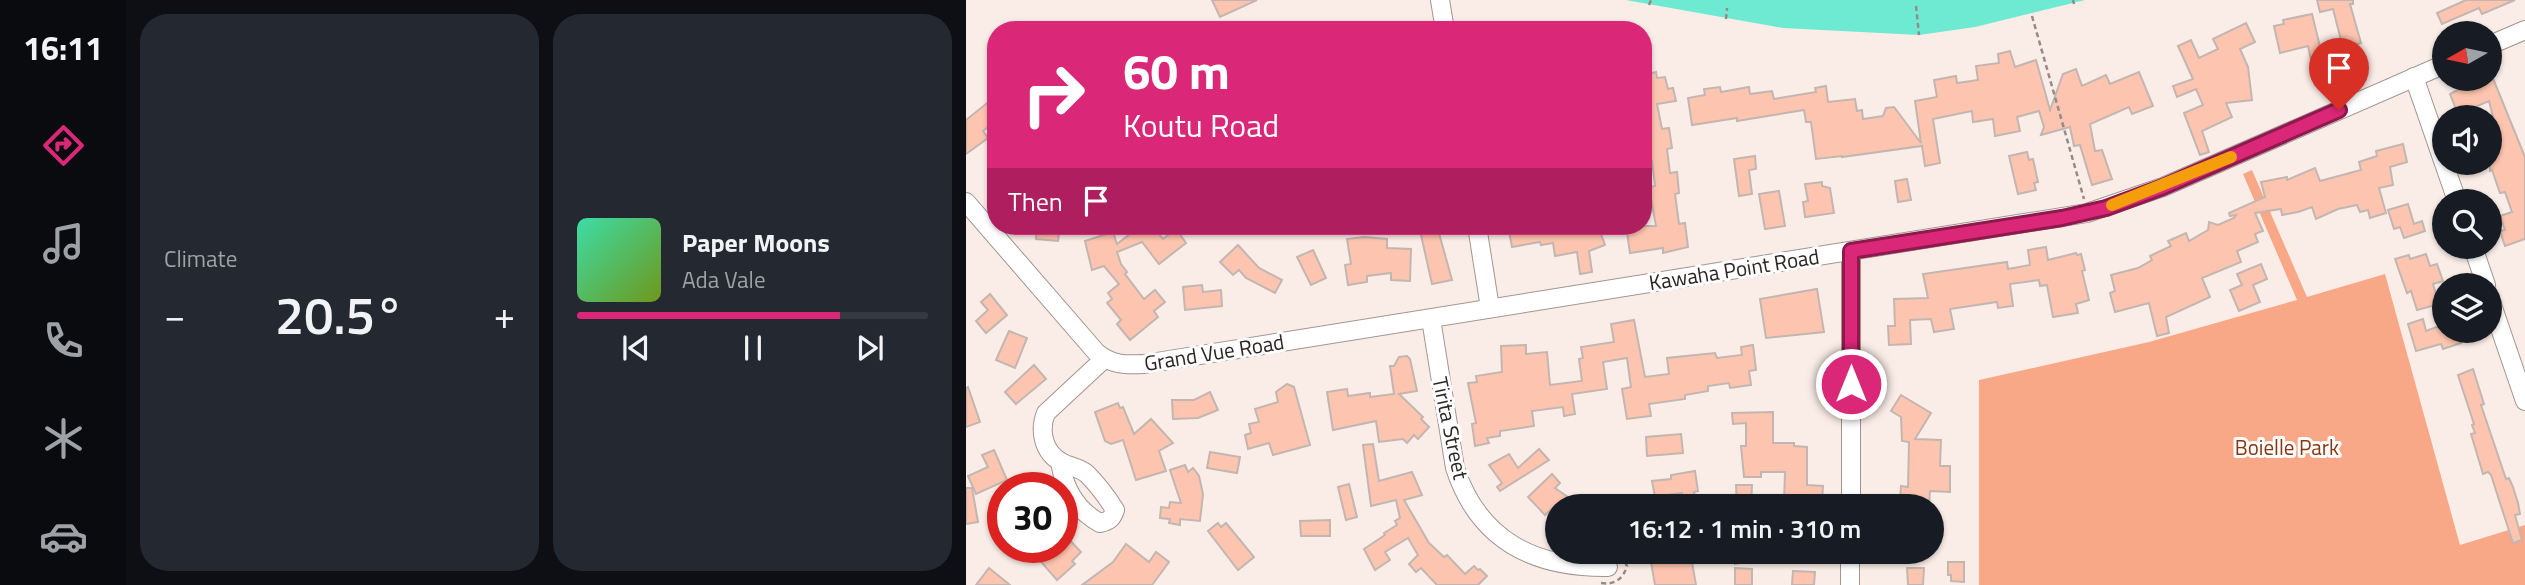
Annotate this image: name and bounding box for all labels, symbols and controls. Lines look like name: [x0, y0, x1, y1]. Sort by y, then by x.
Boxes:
north arrow: [2432, 21, 2502, 91]
map controls: [2432, 21, 2502, 343]
text: 16:11: [23, 24, 103, 72]
text: 60 m: [1123, 33, 1230, 108]
pin: [2309, 38, 2369, 110]
icon: right: [1008, 49, 1099, 140]
icon: arrive: [2320, 49, 2358, 87]
text: Koutu Road: [1123, 101, 1279, 149]
button: sound: [2432, 105, 2502, 175]
icon: directions: [39, 121, 88, 170]
text: Then: [1008, 182, 1063, 221]
icon: arrive: [1077, 182, 1115, 220]
button: search: [2432, 189, 2502, 259]
icon: music: [39, 219, 88, 268]
text: Paper Moons: [682, 223, 830, 262]
street label: Kawaha Point Road: [1647, 240, 1821, 298]
text: Climate: [164, 241, 237, 276]
text: Ada Vale: [682, 262, 766, 297]
button: layers: [2432, 273, 2502, 343]
text: 20.5°: [275, 275, 404, 354]
text: −: [164, 286, 185, 344]
text: +: [494, 286, 515, 344]
icon: phone: [39, 316, 88, 365]
street label: Grand Vue Road: [1142, 325, 1286, 379]
icon: previous: [617, 329, 655, 367]
icon: pause: [734, 329, 772, 367]
icon: next: [851, 329, 889, 367]
position arrow: [1814, 347, 1888, 421]
street label: Tirita Street: [1425, 374, 1478, 483]
icon: climate: [39, 414, 88, 463]
park label: Boielle Park: [2235, 431, 2339, 463]
speed limit sign: 30: [987, 472, 1078, 563]
text: 16:12 · 1 min · 310 m: [1628, 509, 1861, 548]
icon: car: [39, 512, 88, 561]

